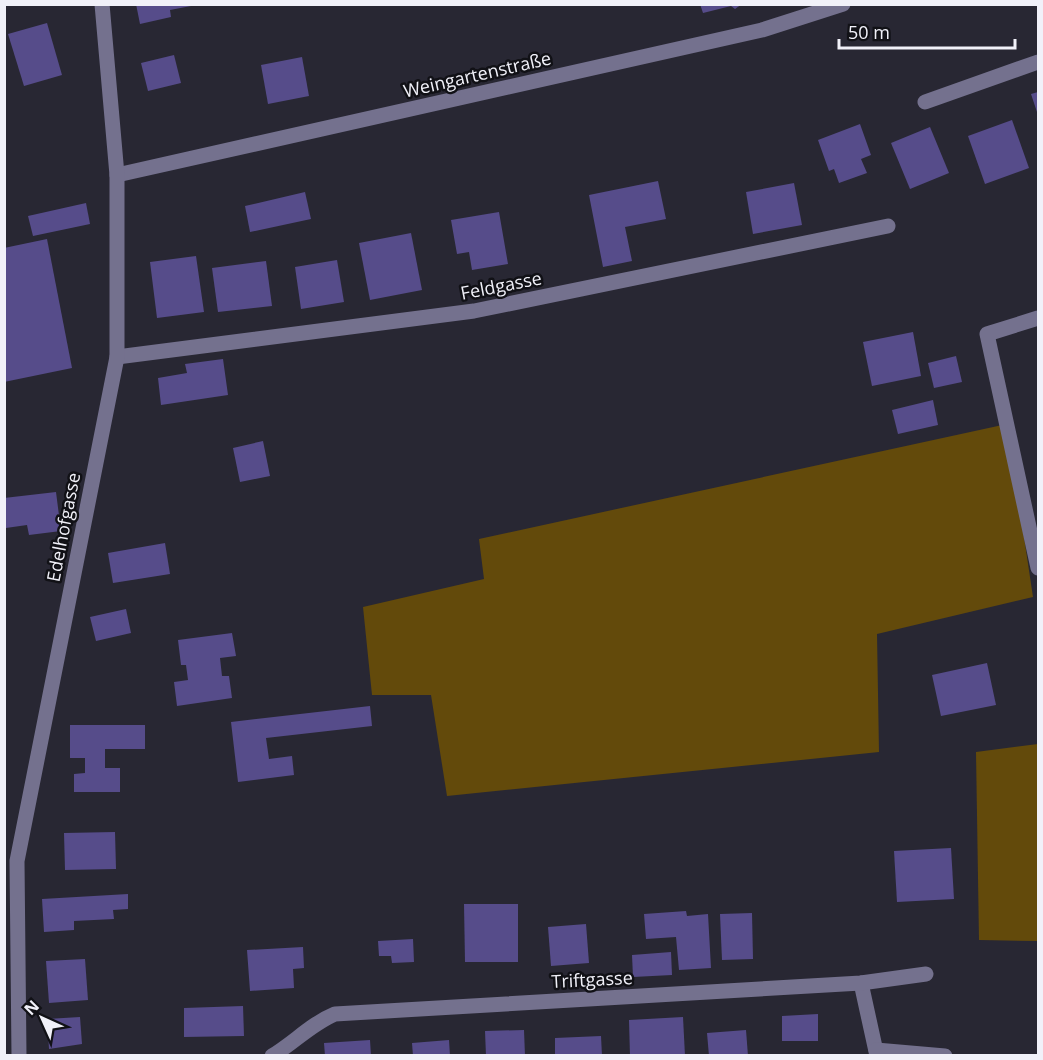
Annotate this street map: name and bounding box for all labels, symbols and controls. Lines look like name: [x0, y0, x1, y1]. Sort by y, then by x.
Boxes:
scale bar: [839, 12, 1014, 50]
text: 50 m: [848, 20, 890, 44]
street label: Weingartenstraße: [401, 45, 553, 103]
street label: Feldgasse: [458, 265, 544, 305]
street label: Edelhofgasse: [41, 470, 85, 584]
street label: Triftgasse: [551, 965, 633, 993]
north arrow: [12, 988, 72, 1048]
text: N: [19, 995, 44, 1020]

